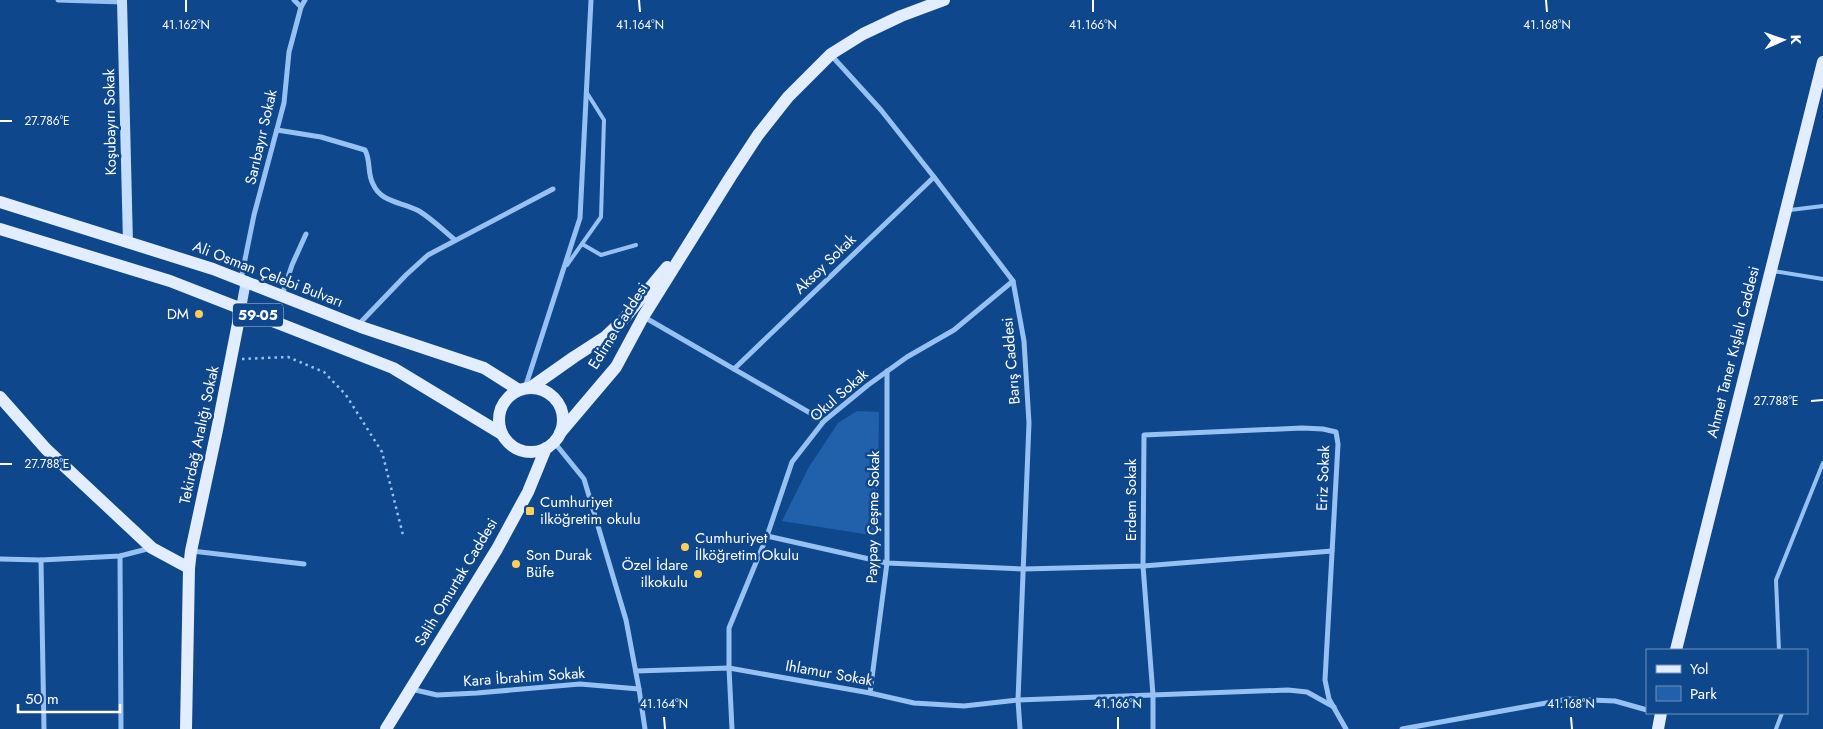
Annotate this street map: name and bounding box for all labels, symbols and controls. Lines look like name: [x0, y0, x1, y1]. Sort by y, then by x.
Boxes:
north arrow: [1758, 15, 1808, 65]
text: 41.162°N: [162, 16, 210, 34]
text: 41.164°N: [616, 16, 664, 34]
text: 41.166°N: [1069, 16, 1117, 34]
text: 41.168°N: [1523, 16, 1571, 34]
text: K: [1786, 34, 1806, 45]
street label: Koşubayırı Sokak: [98, 68, 122, 176]
street label: Sarıbayır Sokak: [239, 87, 283, 187]
text: 27.786°E: [24, 112, 70, 130]
street label: Aksoy Sokak: [789, 229, 861, 299]
street label: Ali Osman Çelebi Bulvarı: [190, 235, 346, 313]
street label: Ahmet Taner Kışlalı Caddesi: [1701, 264, 1765, 440]
street label: Edirne Caddesi: [583, 279, 653, 373]
place label: DM: [167, 303, 189, 325]
road number: 59-05: [233, 304, 283, 326]
marker: DM: [193, 308, 205, 320]
street label: Barış Caddesi: [996, 316, 1026, 406]
street label: Tekirdağ Aralığı Sokak: [174, 363, 225, 506]
street label: Okul Sokak: [805, 363, 873, 427]
text: 27.788°E: [1754, 392, 1798, 410]
street label: Eriz Sokak: [1311, 444, 1335, 511]
street label: Paypay Çeşme Sokak: [861, 450, 885, 584]
text: 27.788°E: [25, 455, 69, 473]
street label: Erdem Sokak: [1120, 458, 1142, 541]
place label: Cumhuriyet ilköğretim okulu: [540, 491, 641, 530]
marker: Cumhuriyet ilköğretim okulu: [524, 505, 536, 517]
street label: Salih Omurtak Caddesi: [409, 514, 503, 650]
place label: Cumhuriyet İlköğretim Okulu: [695, 527, 799, 566]
marker: Cumhuriyet İlköğretim Okulu: [679, 541, 691, 553]
place label: Son Durak Büfe: [526, 544, 592, 583]
place label: Özel İdare ilkokulu: [622, 554, 688, 593]
marker: Son Durak Büfe: [510, 558, 522, 570]
marker: Özel İdare ilkokulu: [692, 568, 704, 580]
legend: [1646, 649, 1808, 714]
street label: Ihlamur Sokak: [784, 655, 875, 692]
text: Yol: [1690, 658, 1709, 680]
street label: Kara İbrahim Sokak: [462, 662, 586, 692]
scale bar: [18, 682, 120, 714]
text: Park: [1690, 683, 1717, 705]
text: 50 m: [25, 688, 59, 710]
text: 41.164°N: [640, 695, 688, 713]
text: 41.166°N: [1094, 695, 1142, 713]
text: 41.168°N: [1547, 695, 1595, 713]

